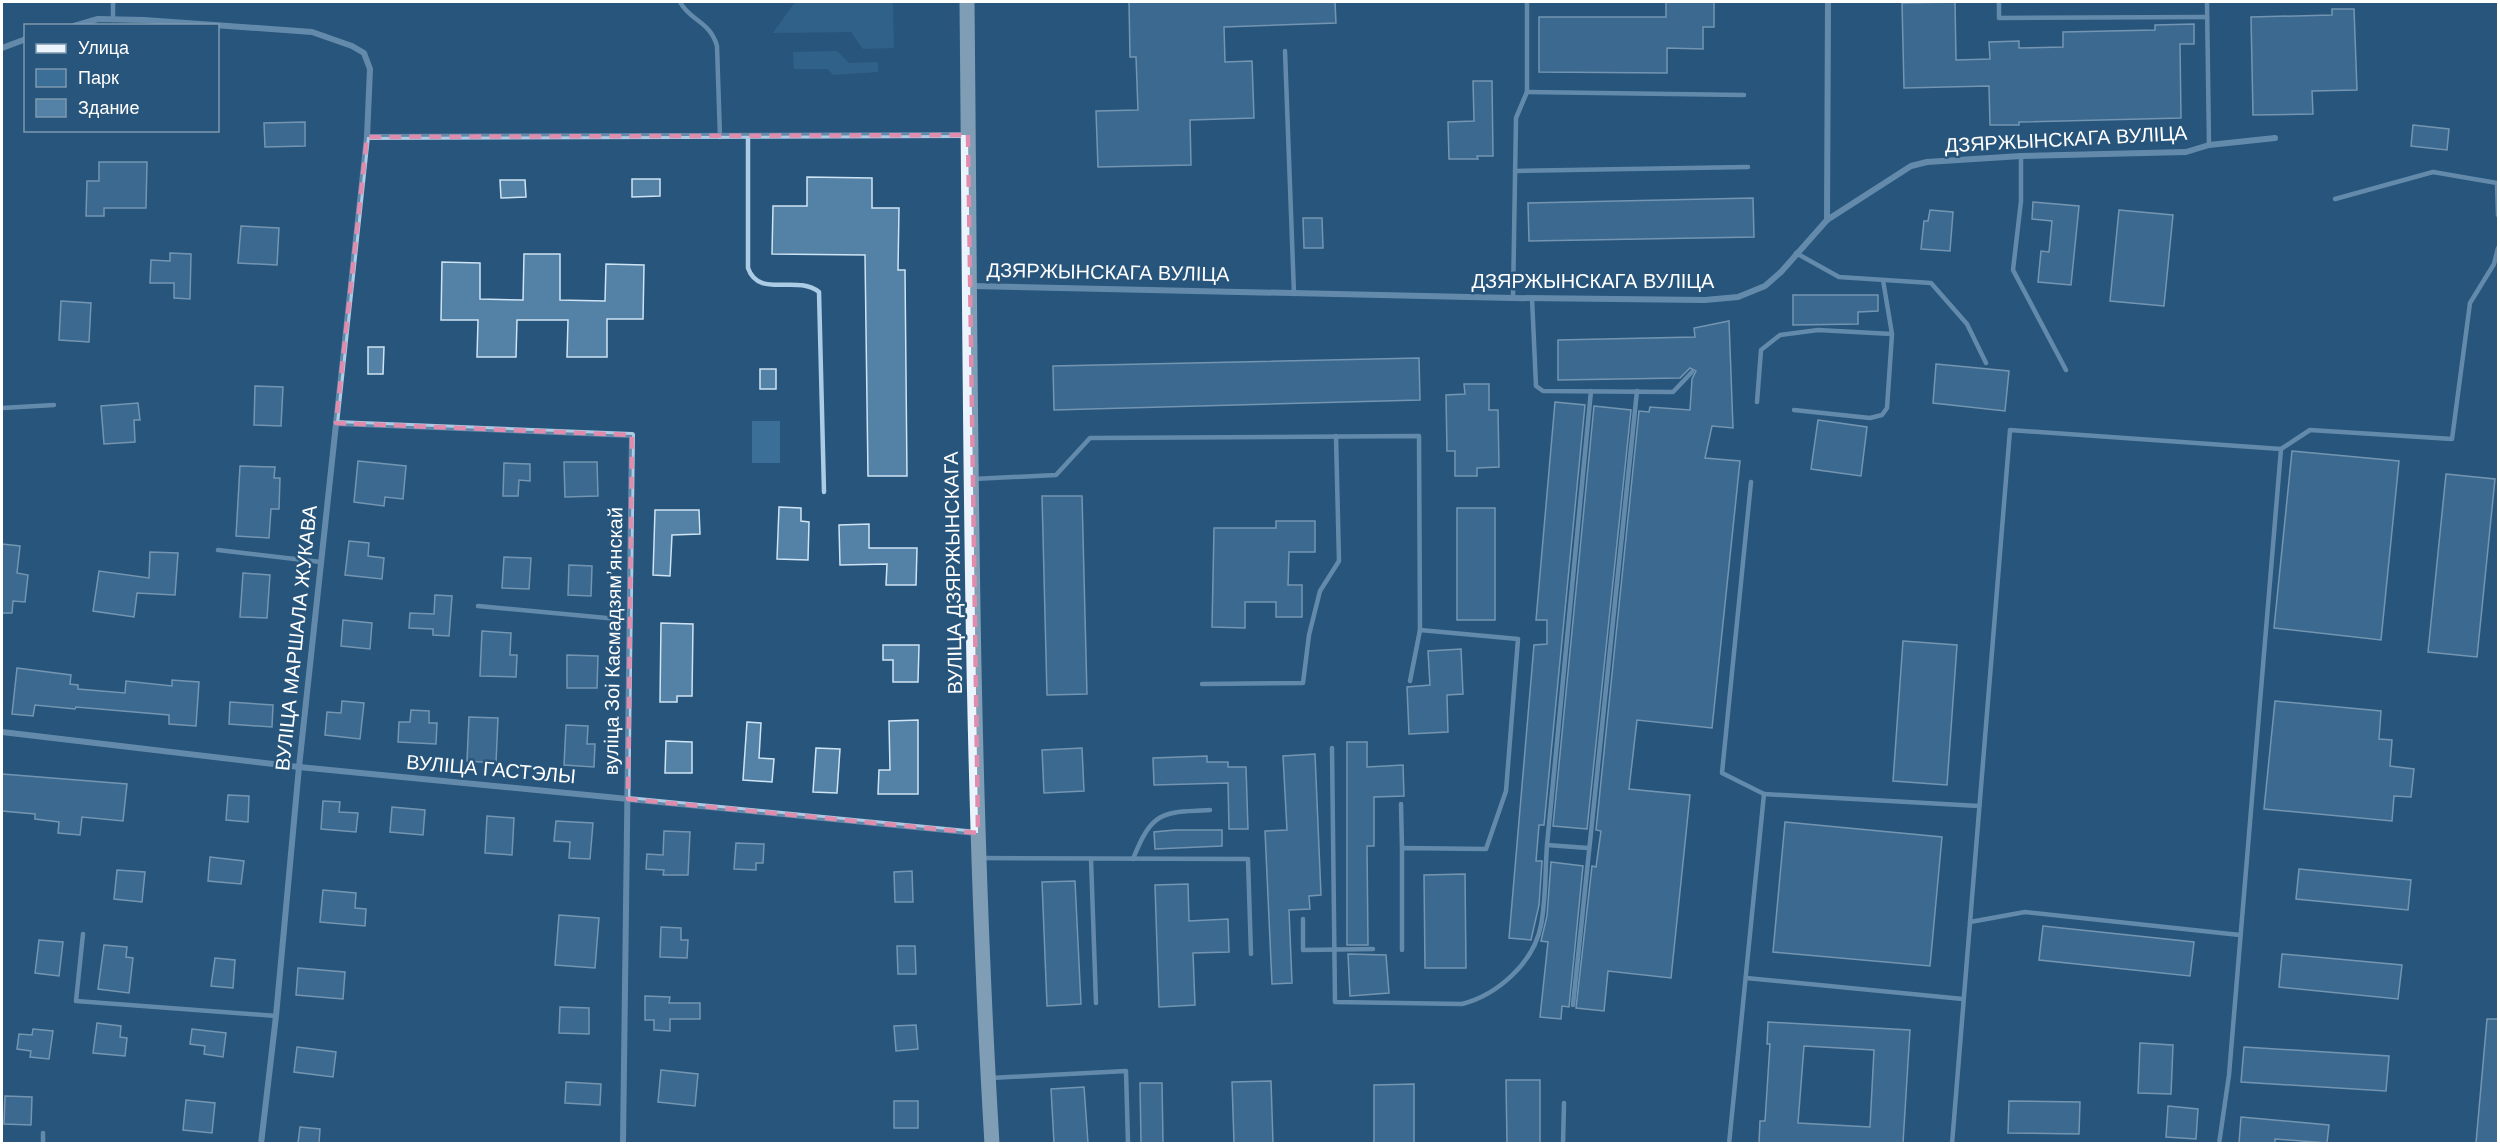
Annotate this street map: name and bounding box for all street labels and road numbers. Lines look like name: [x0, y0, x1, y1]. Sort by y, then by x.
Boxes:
street label: ДЗЯРЖЫНСКАГА ВУЛІЦА: [1944, 122, 2189, 156]
street label: ДЗЯРЖЫНСКАГА ВУЛІЦА: [986, 259, 1230, 285]
street label: ДЗЯРЖЫНСКАГА ВУЛІЦА: [1472, 270, 1715, 292]
street label: ВУЛІЦА ДЗЯРЖЫНСКАГА: [940, 451, 966, 695]
street label: ВУЛІЦА МАРШАЛА ЖУКАВА: [271, 503, 321, 772]
street label: вуліца Зоі Касмадзямʼянскай: [600, 507, 626, 775]
street label: ВУЛІЦА ГАСТЭЛЫ: [405, 751, 577, 787]

